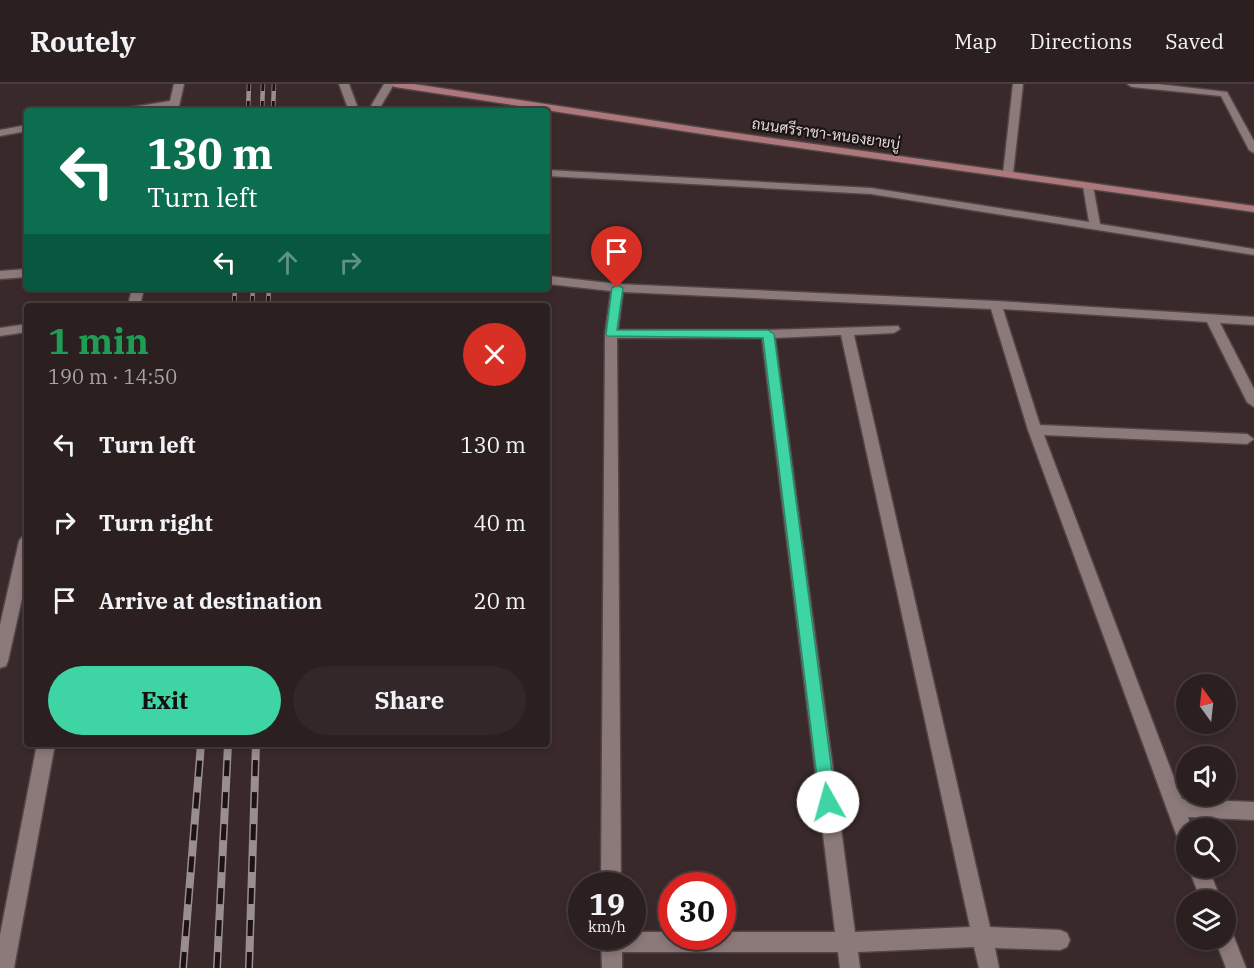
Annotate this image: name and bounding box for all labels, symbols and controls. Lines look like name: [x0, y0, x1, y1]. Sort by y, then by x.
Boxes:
text: Routely: [30, 23, 136, 60]
text: Map: [954, 27, 997, 55]
text: Directions: [1030, 27, 1132, 55]
text: Saved: [1165, 27, 1224, 55]
street label: ถนนศรีราชา-หนองยายบู่: [750, 114, 902, 154]
text: 130 m: [147, 126, 273, 181]
icon: left: [48, 132, 126, 210]
text: Turn left: [147, 179, 258, 214]
pin: [591, 226, 642, 288]
icon: arrive: [600, 235, 633, 268]
icon: left: [208, 246, 241, 279]
icon: ahead: [271, 246, 304, 279]
icon: right: [334, 246, 367, 279]
text: 1 min: [48, 317, 149, 364]
button: close: [463, 323, 526, 386]
text: 190 m · 14:50: [48, 363, 177, 390]
icon: left: [48, 428, 81, 461]
text: Turn left: [99, 430, 195, 459]
text: 130 m: [460, 430, 526, 459]
icon: right: [48, 506, 81, 539]
text: Turn right: [99, 508, 213, 537]
text: 40 m: [474, 508, 526, 537]
icon: arrive: [48, 584, 81, 617]
text: Arrive at destination: [99, 586, 322, 615]
text: 20 m: [474, 586, 526, 615]
button: Exit: [48, 666, 281, 735]
button: Share: [293, 666, 526, 735]
north arrow: [1176, 674, 1236, 734]
map controls: [1176, 674, 1236, 950]
button: sound: [1176, 746, 1236, 806]
position arrow: [796, 770, 860, 834]
button: search: [1176, 818, 1236, 878]
speed limit sign: 30: [658, 872, 736, 950]
text: 19: [589, 884, 625, 923]
button: layers: [1176, 890, 1236, 950]
text: km/h: [588, 917, 626, 936]

